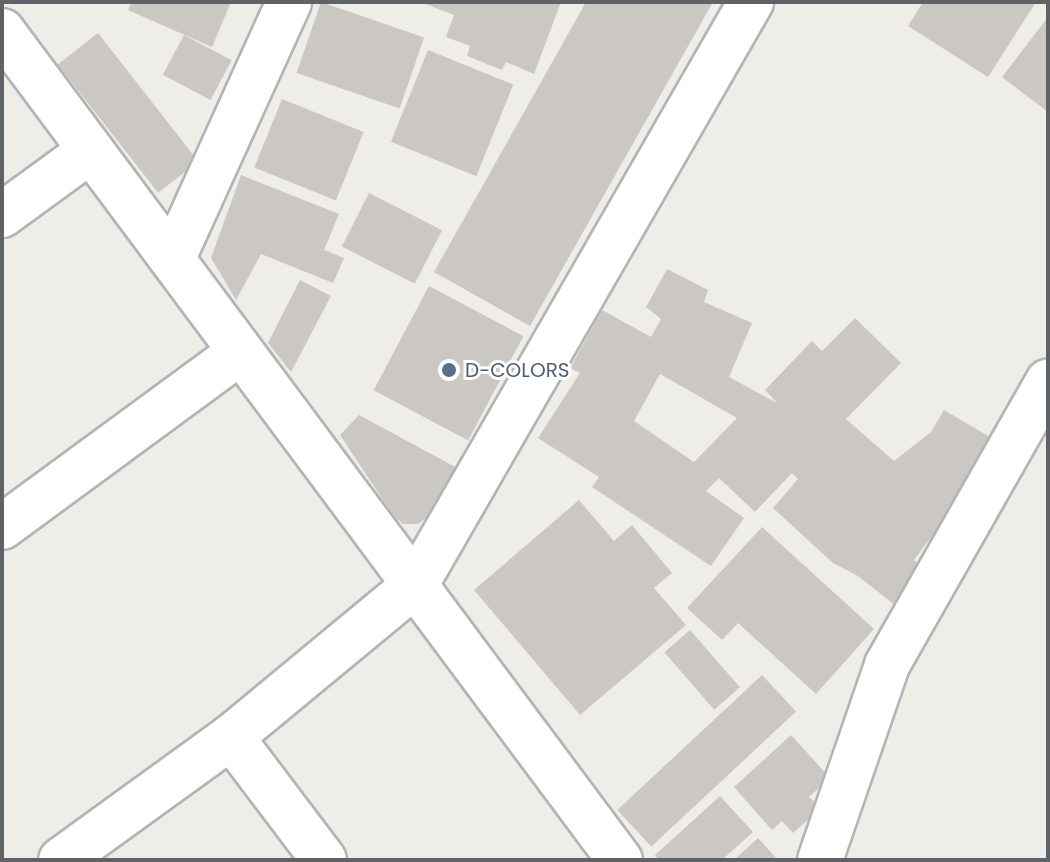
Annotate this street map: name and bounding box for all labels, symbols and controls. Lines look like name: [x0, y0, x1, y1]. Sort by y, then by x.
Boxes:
place label: D-COLORS: [465, 358, 570, 382]
marker: D-COLORS: [440, 361, 458, 379]

